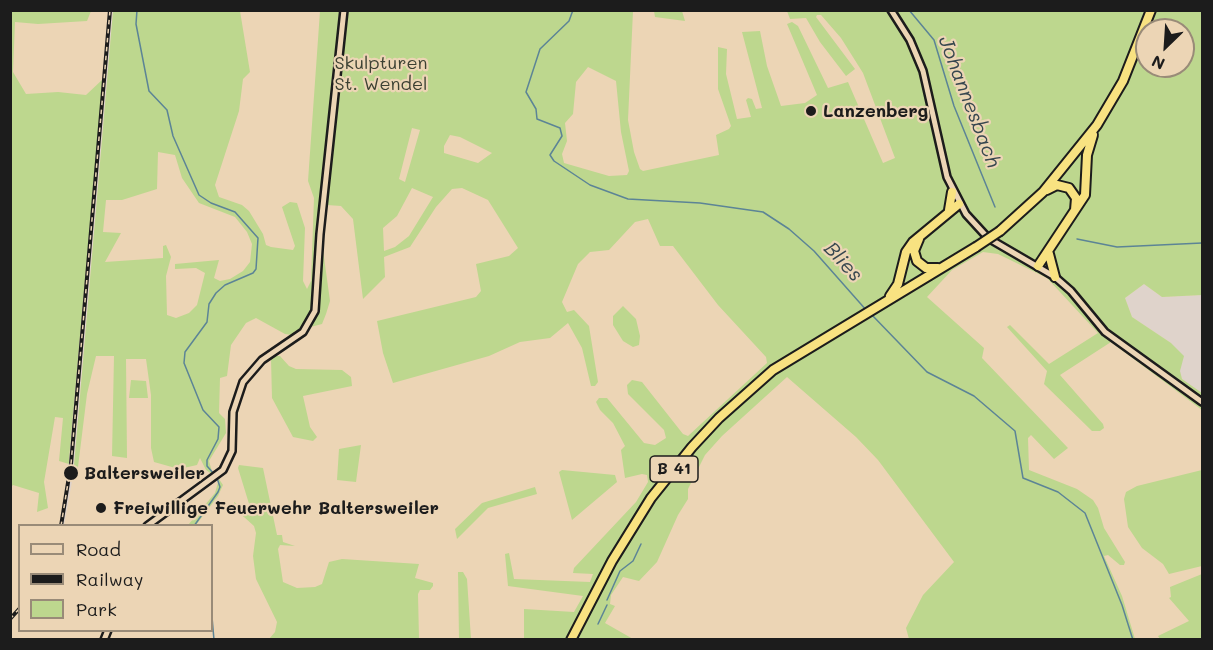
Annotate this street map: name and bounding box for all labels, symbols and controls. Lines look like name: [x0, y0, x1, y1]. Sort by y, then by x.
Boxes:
north arrow: [1135, 18, 1195, 78]
water label: Johannesbach: [933, 33, 1005, 171]
text: N: [1148, 51, 1168, 75]
park label: Skulpturen St. Wendel: [334, 52, 428, 94]
place label: Lanzenberg: [823, 100, 928, 122]
marker: Lanzenberg: [804, 104, 818, 118]
water label: Blies: [819, 237, 867, 287]
road number: B 41: [650, 456, 698, 482]
place label: Baltersweiler: [84, 462, 205, 484]
marker: Baltersweiler: [62, 464, 80, 482]
place label: Freiwillige Feuerwehr Baltersweiler: [113, 497, 439, 519]
marker: Freiwillige Feuerwehr Baltersweiler: [94, 501, 108, 515]
legend: [18, 524, 213, 632]
text: Road: [76, 537, 121, 561]
text: Railway: [76, 567, 143, 591]
text: Park: [76, 597, 117, 621]

